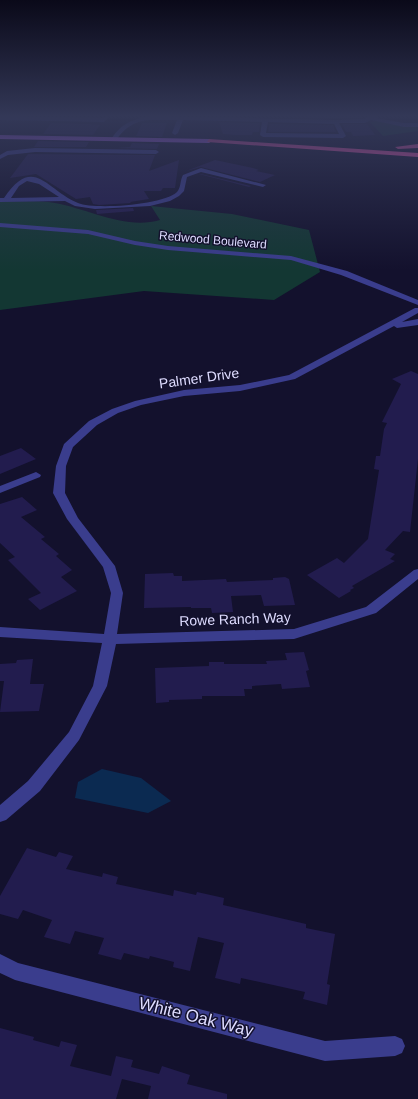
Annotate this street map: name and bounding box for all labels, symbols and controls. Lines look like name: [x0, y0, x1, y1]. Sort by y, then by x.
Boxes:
street label: Redwood Boulevard: [159, 228, 267, 252]
street label: Palmer Drive: [158, 364, 240, 392]
street label: Rowe Ranch Way: [179, 609, 291, 629]
street label: White Oak Way: [137, 994, 256, 1041]

